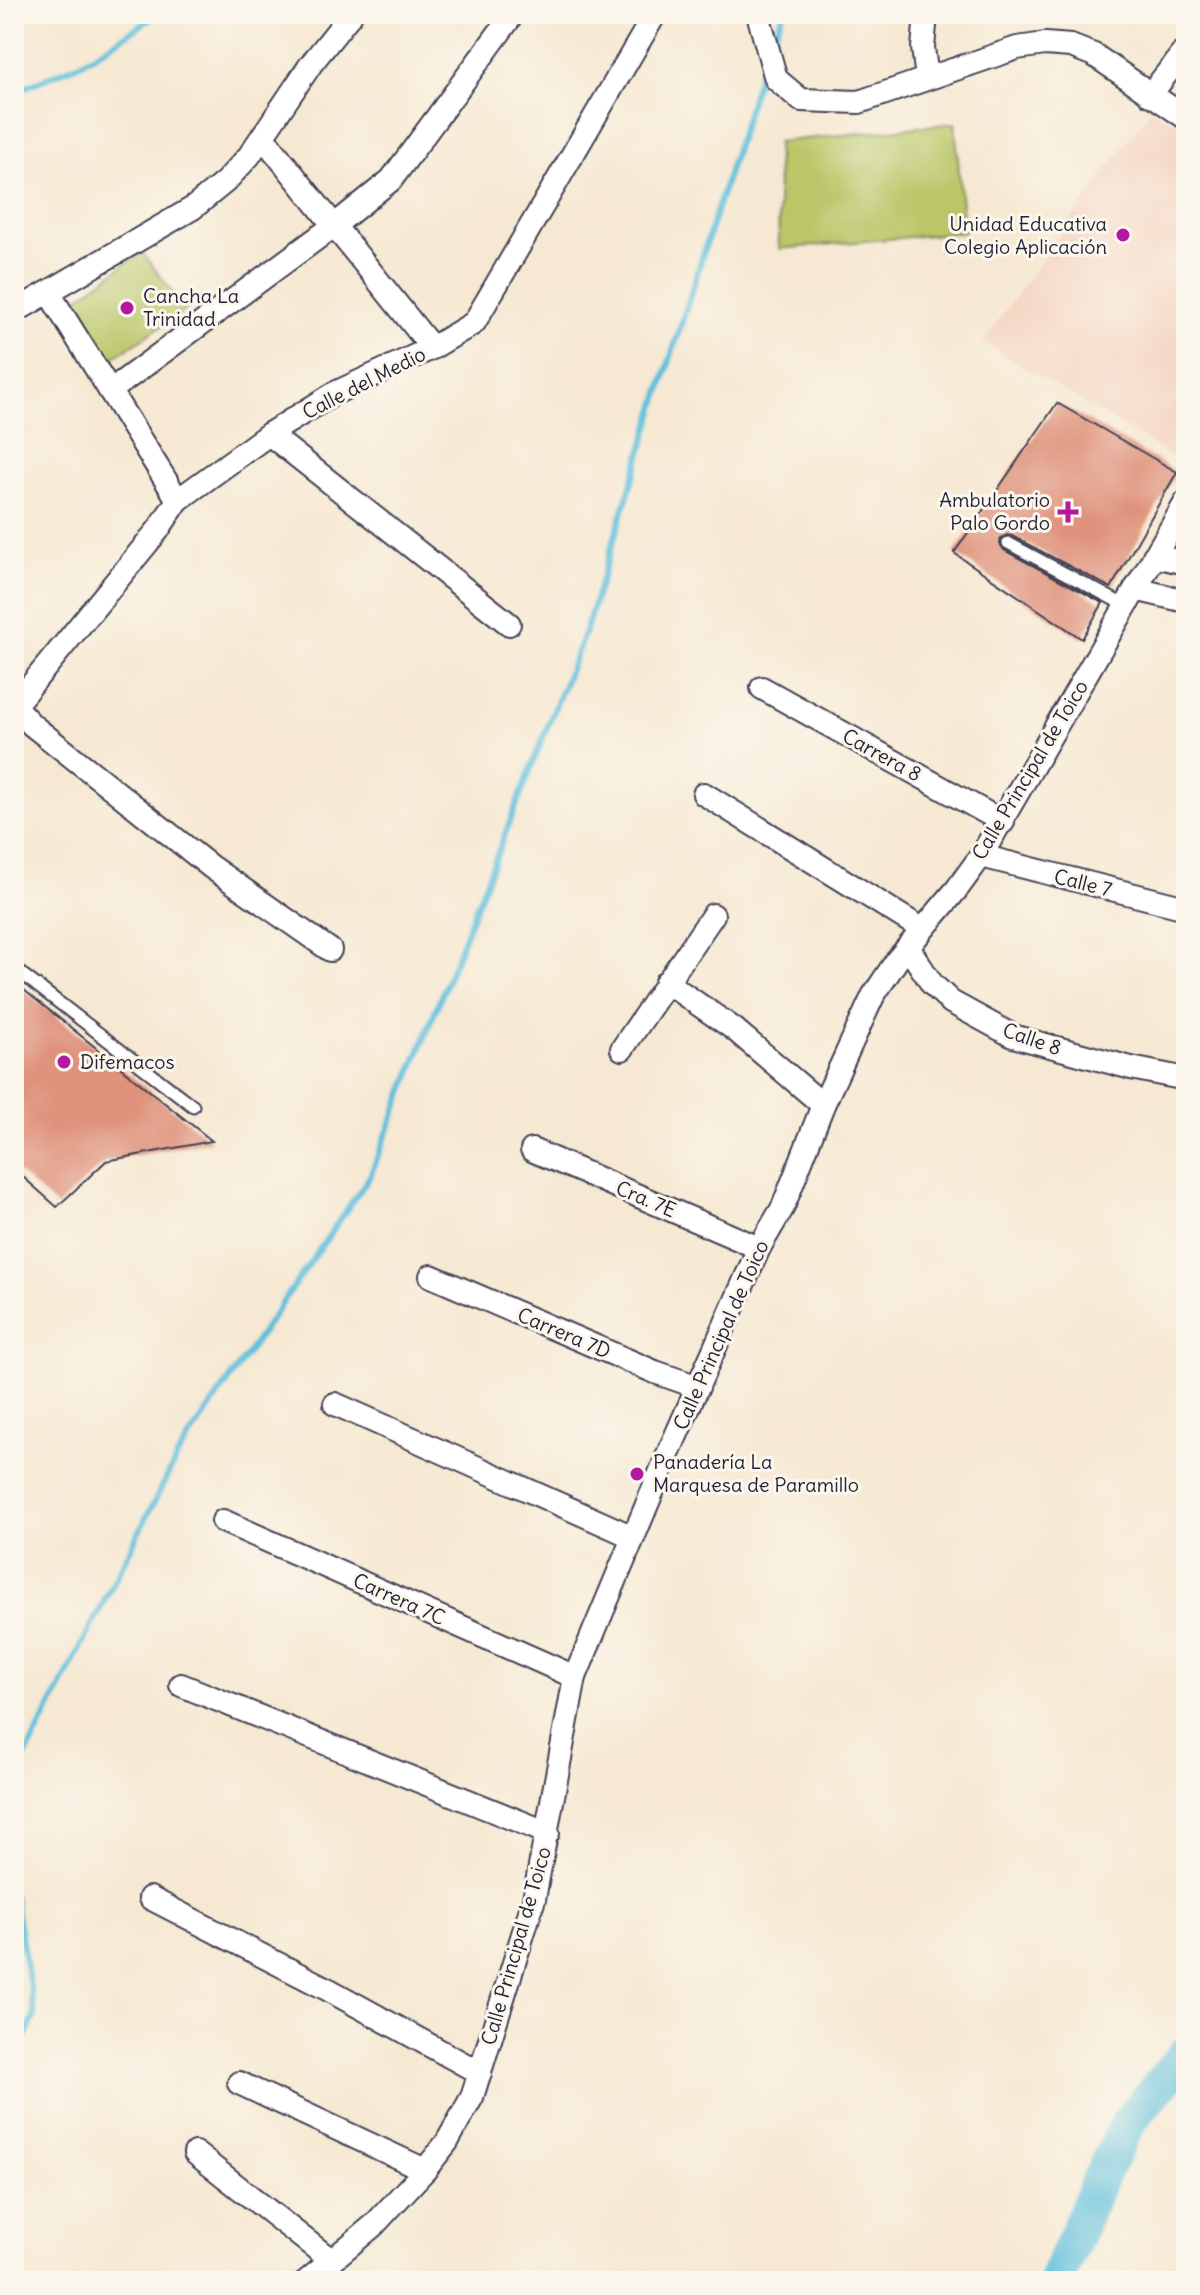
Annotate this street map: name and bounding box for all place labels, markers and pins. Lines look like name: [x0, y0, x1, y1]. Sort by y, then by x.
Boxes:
place label: Unidad Educativa Colegio Aplicación: [944, 211, 1107, 259]
marker: Unidad Educativa Colegio Aplicación: [1114, 226, 1132, 244]
place label: Cancha La Trinidad: [143, 283, 239, 331]
marker: Cancha La Trinidad: [118, 299, 136, 317]
place label: Ambulatorio Palo Gordo: [939, 487, 1050, 535]
marker: Ambulatorio Palo Gordo: [1057, 501, 1079, 523]
place label: Difemacos: [80, 1049, 175, 1074]
marker: Difemacos: [55, 1053, 73, 1071]
place label: Panadería La Marquesa de Paramillo: [653, 1449, 859, 1497]
marker: Panadería La Marquesa de Paramillo: [628, 1465, 646, 1483]

